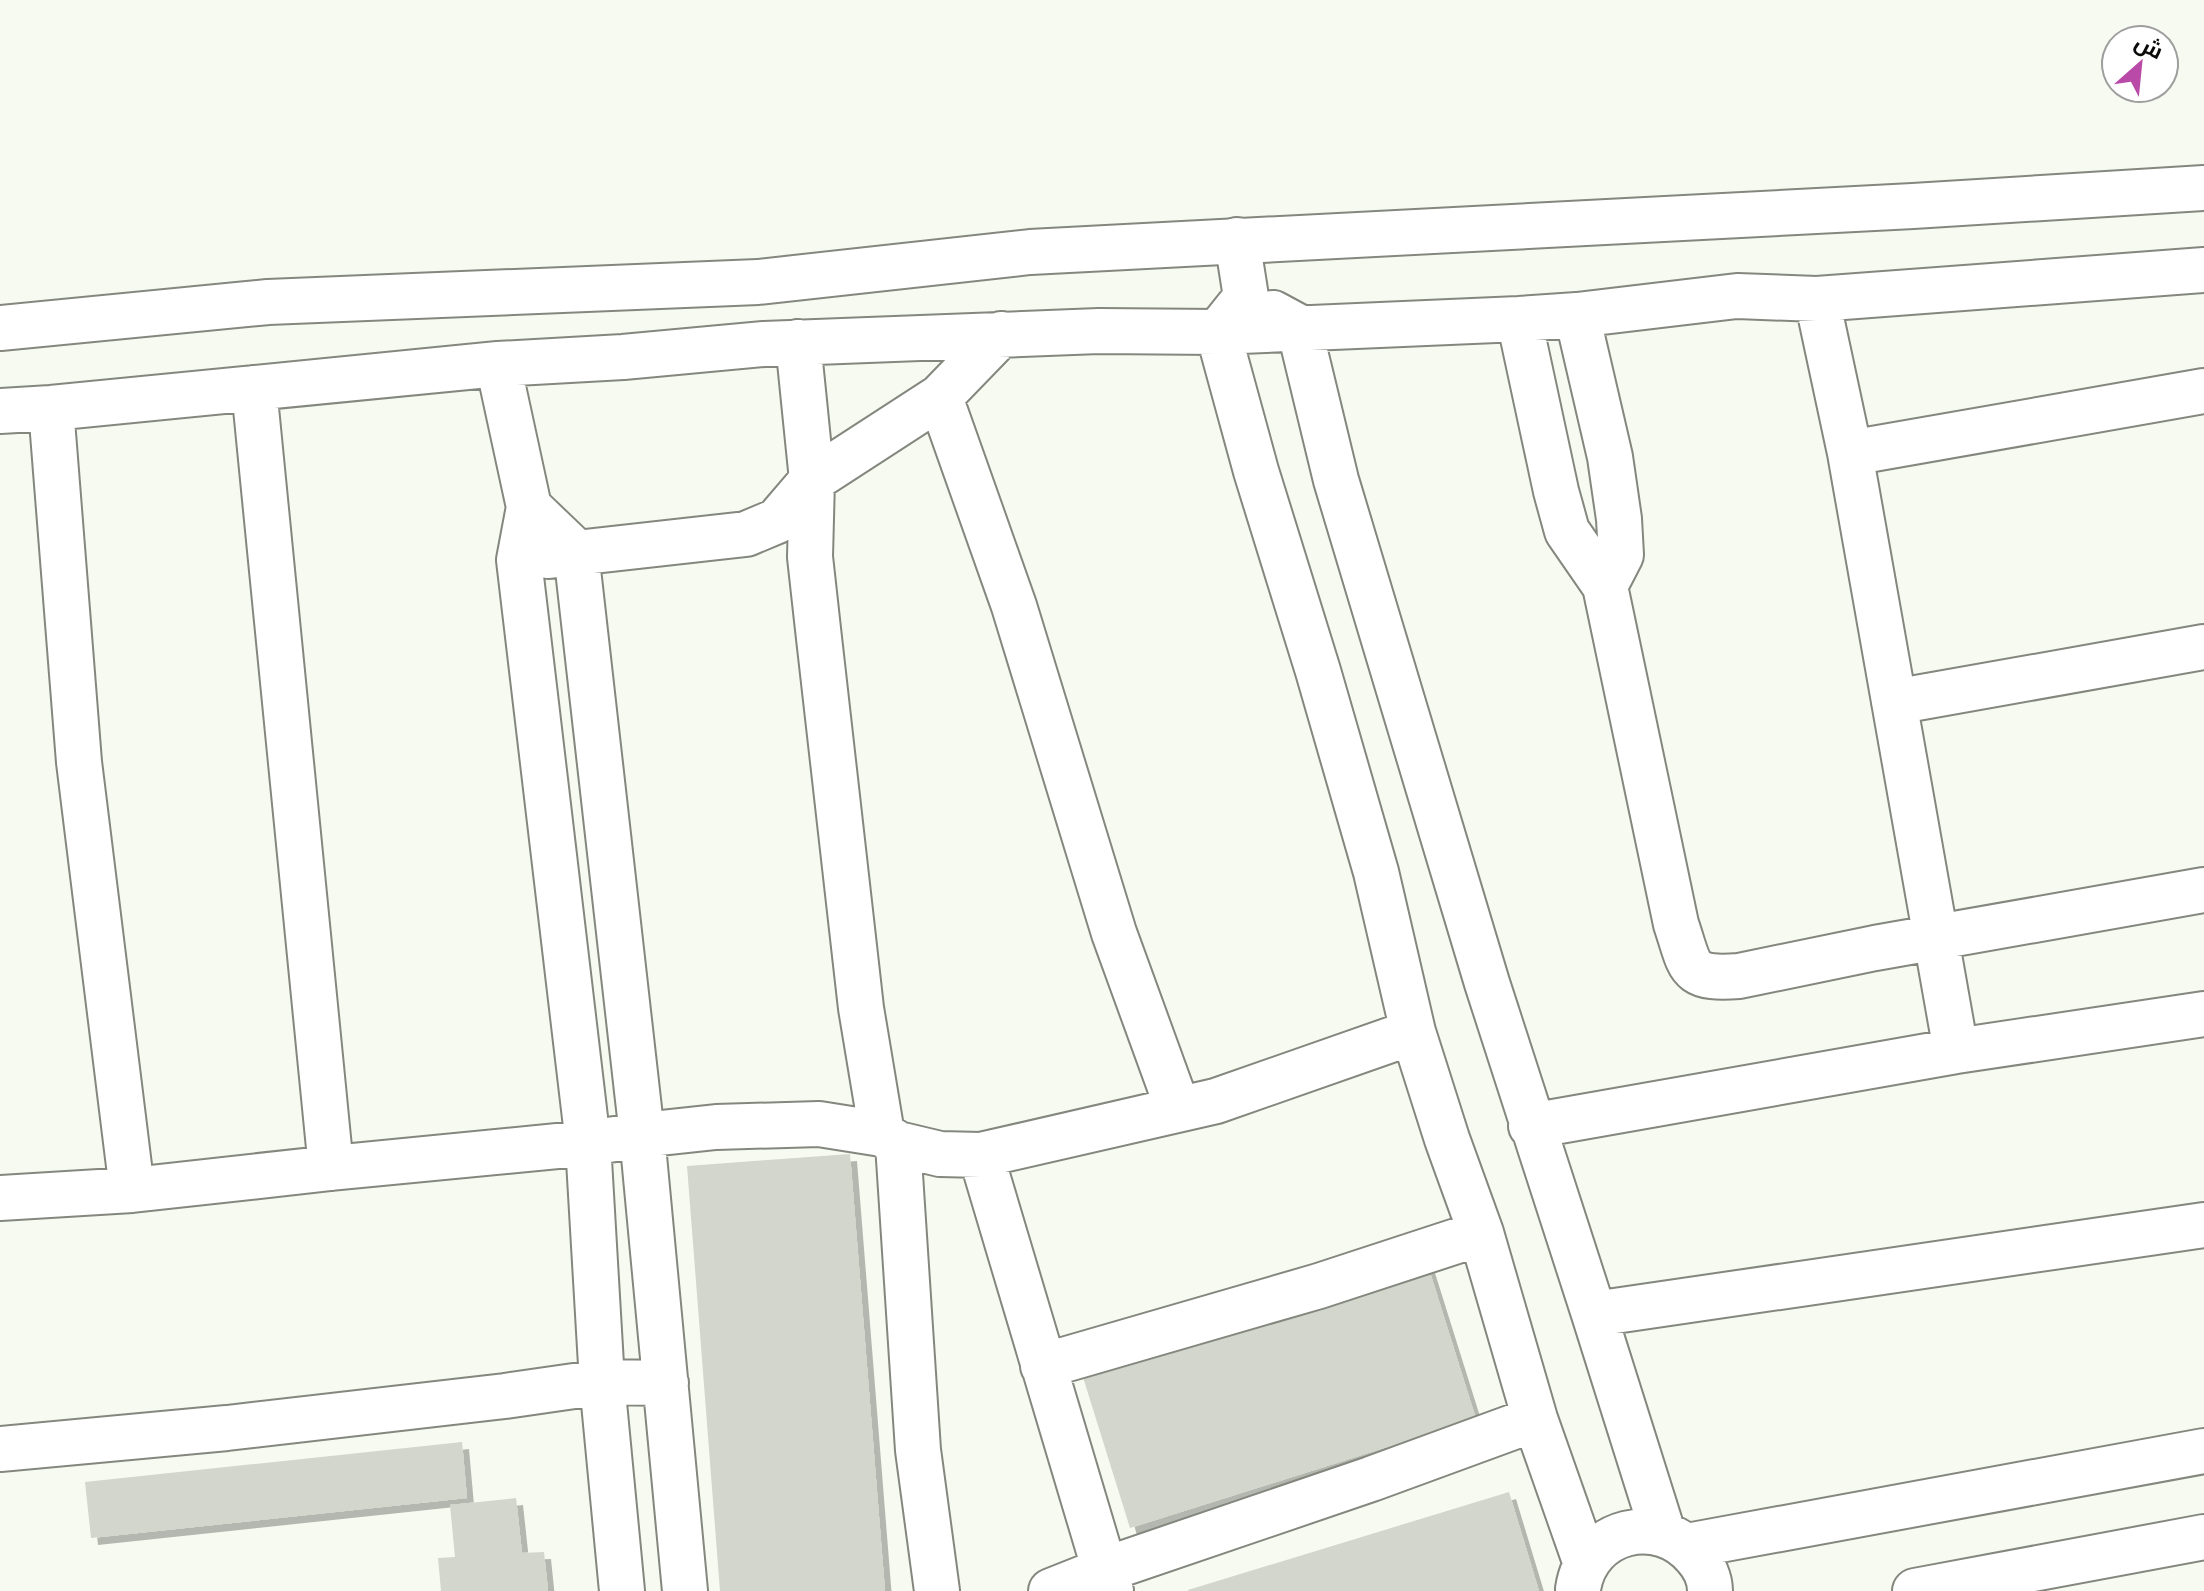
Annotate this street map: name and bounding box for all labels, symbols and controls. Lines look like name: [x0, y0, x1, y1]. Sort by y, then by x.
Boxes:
north arrow: [2100, 24, 2180, 104]
text: ش: [2130, 29, 2167, 65]

